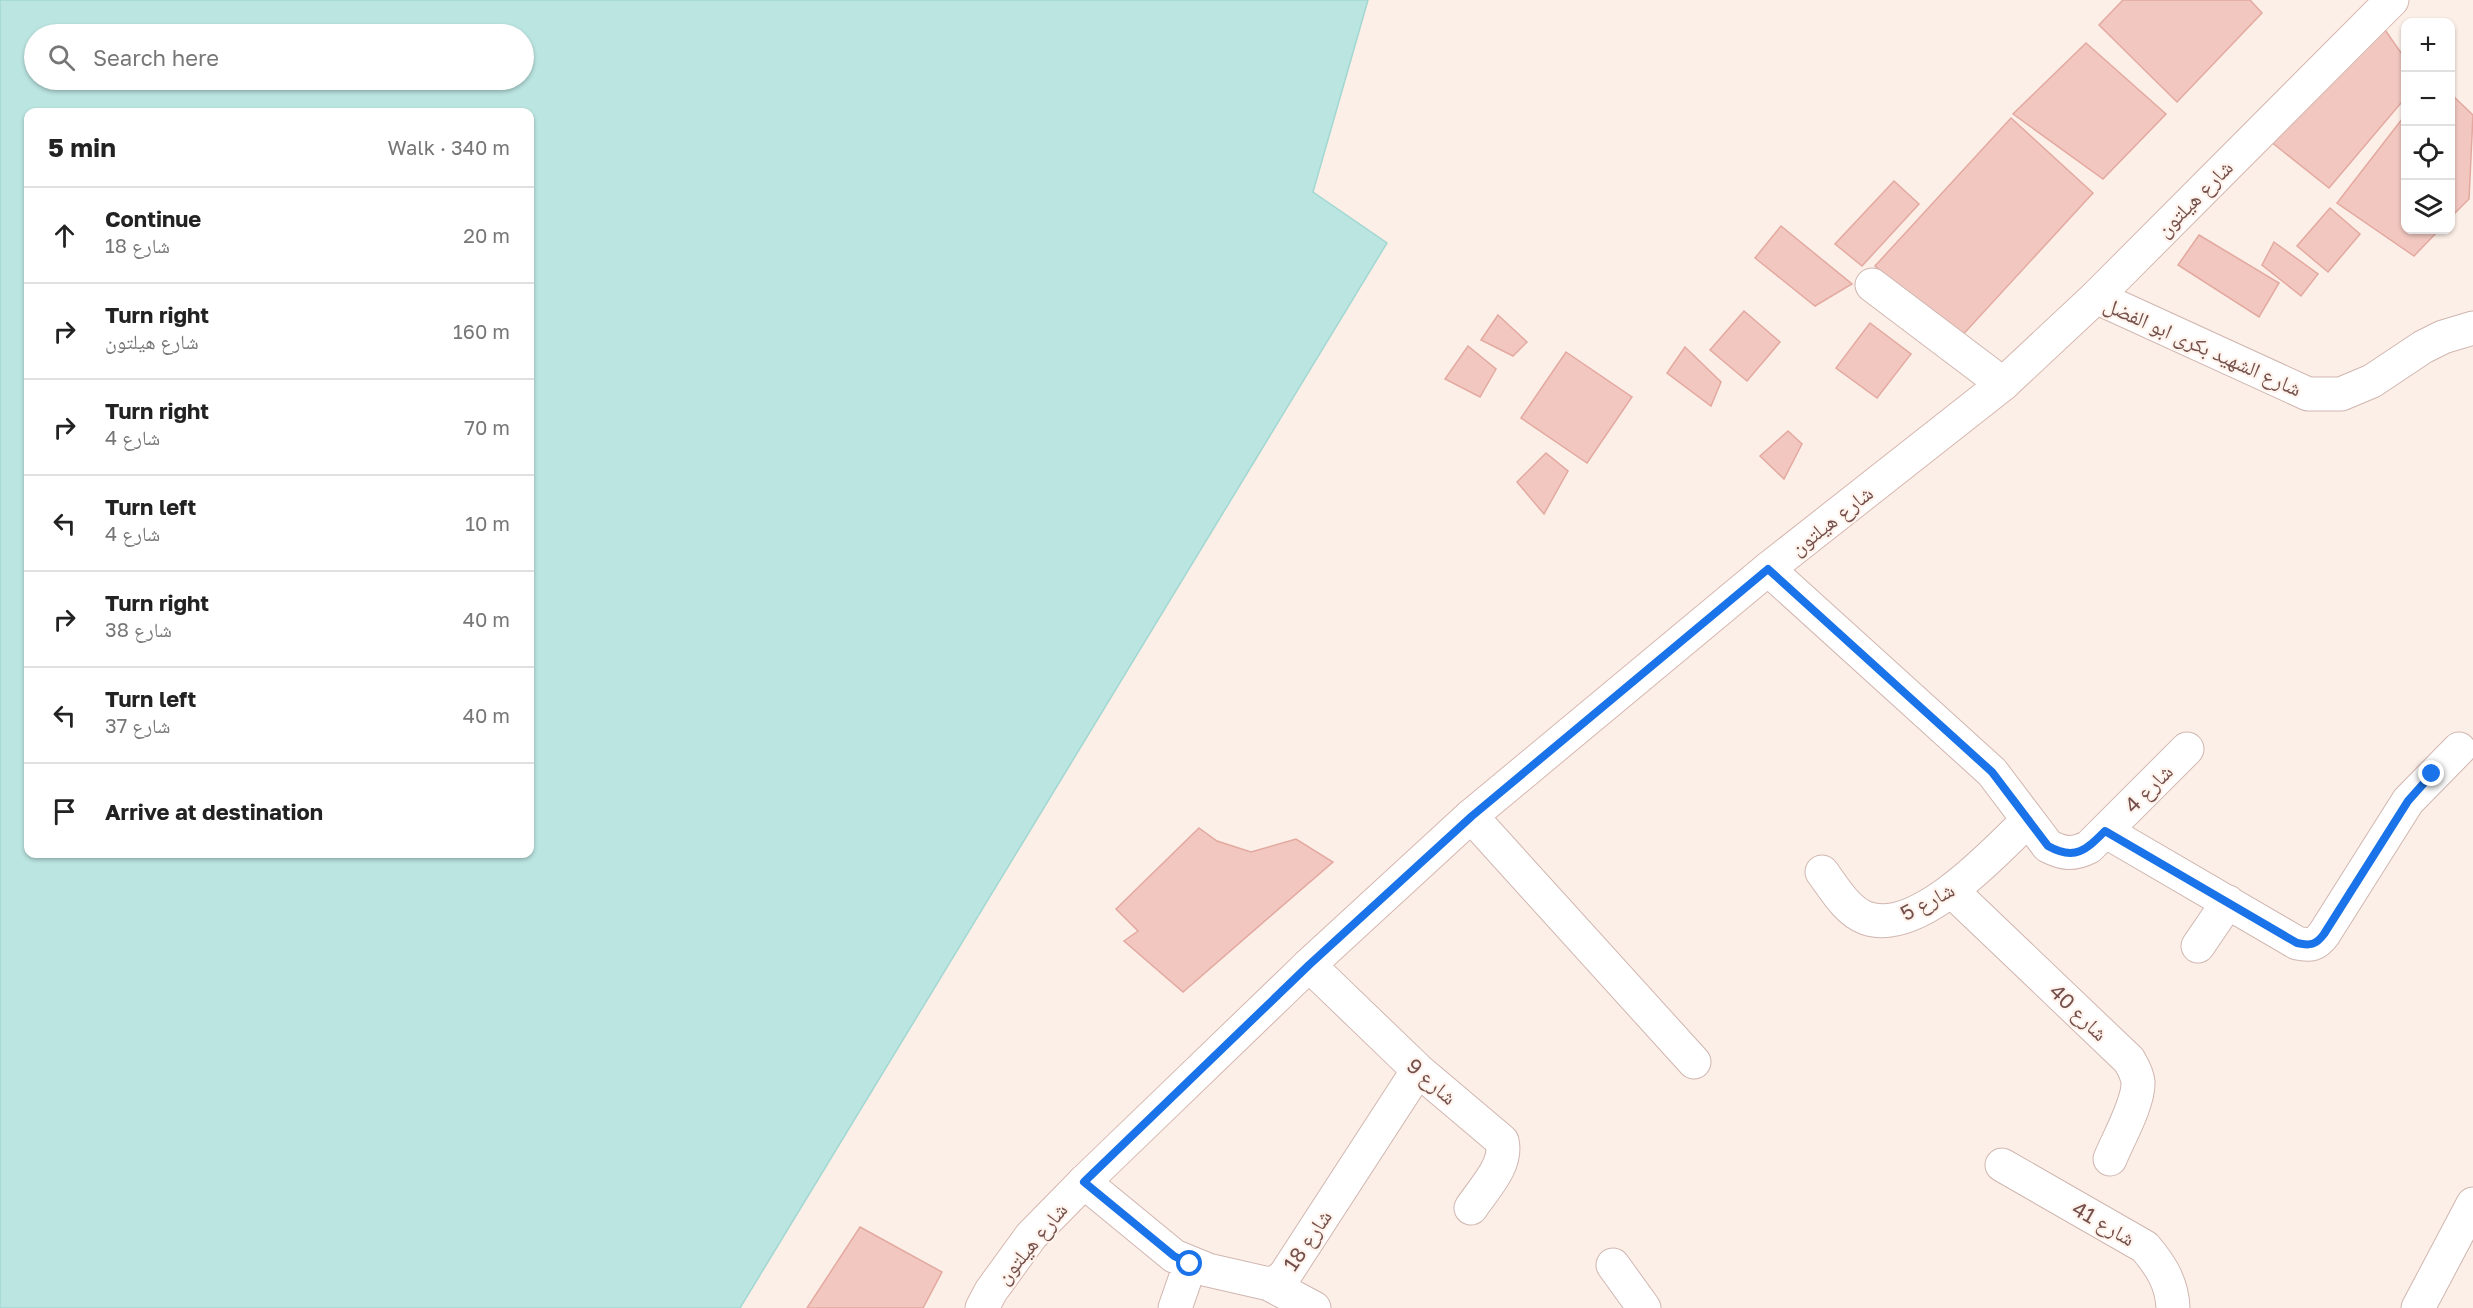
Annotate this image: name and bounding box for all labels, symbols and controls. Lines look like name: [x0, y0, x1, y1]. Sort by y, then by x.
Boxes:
map controls: [2401, 18, 2455, 234]
button: +: [2401, 18, 2455, 72]
search box: [24, 24, 534, 90]
icon: search: [45, 41, 78, 74]
text: Search here: [93, 44, 219, 71]
button: −: [2401, 72, 2455, 126]
button: locate: [2401, 126, 2455, 180]
text: 5 min: [48, 132, 116, 163]
text: Walk · 340 m: [388, 135, 510, 159]
street label: شارع هيلتون: [2150, 154, 2239, 243]
button: layers: [2401, 180, 2455, 234]
text: Continue: [105, 205, 201, 232]
icon: ahead: [48, 219, 81, 252]
text: 20 m: [463, 223, 510, 247]
text: شارع 18: [105, 233, 170, 257]
street label: شارع الشهيد بكرى ابو الفضل: [2100, 291, 2306, 402]
text: Turn right: [105, 301, 209, 328]
icon: right: [48, 315, 81, 348]
text: 160 m: [453, 319, 510, 343]
text: شارع هيلتون: [105, 329, 199, 353]
text: Turn right: [105, 397, 209, 424]
icon: right: [48, 411, 81, 444]
text: 70 m: [464, 415, 510, 439]
text: شارع 4: [105, 425, 160, 449]
street label: شارع هيلتون: [1784, 480, 1878, 561]
text: Turn left: [105, 493, 196, 520]
icon: left: [48, 507, 81, 540]
text: 10 m: [465, 511, 510, 535]
text: شارع 4: [105, 521, 160, 545]
text: Turn right: [105, 589, 209, 616]
icon: right: [48, 603, 81, 636]
text: 40 m: [463, 607, 510, 631]
text: شارع 38: [105, 617, 172, 641]
text: Turn left: [105, 685, 196, 712]
icon: left: [48, 699, 81, 732]
text: 40 m: [463, 703, 510, 727]
text: شارع 37: [105, 713, 170, 737]
street label: شارع 4: [2118, 758, 2178, 818]
route end: [2418, 760, 2444, 786]
icon: arrive: [48, 795, 81, 828]
text: Arrive at destination: [105, 798, 323, 825]
street label: شارع 5: [1896, 876, 1959, 927]
street label: شارع 40: [2044, 978, 2114, 1047]
street label: شارع 9: [1401, 1052, 1462, 1111]
street label: شارع 41: [2067, 1195, 2140, 1252]
street label: شارع هيلتون: [989, 1197, 1073, 1290]
street label: شارع 18: [1277, 1204, 1338, 1276]
route start: [1176, 1250, 1202, 1276]

